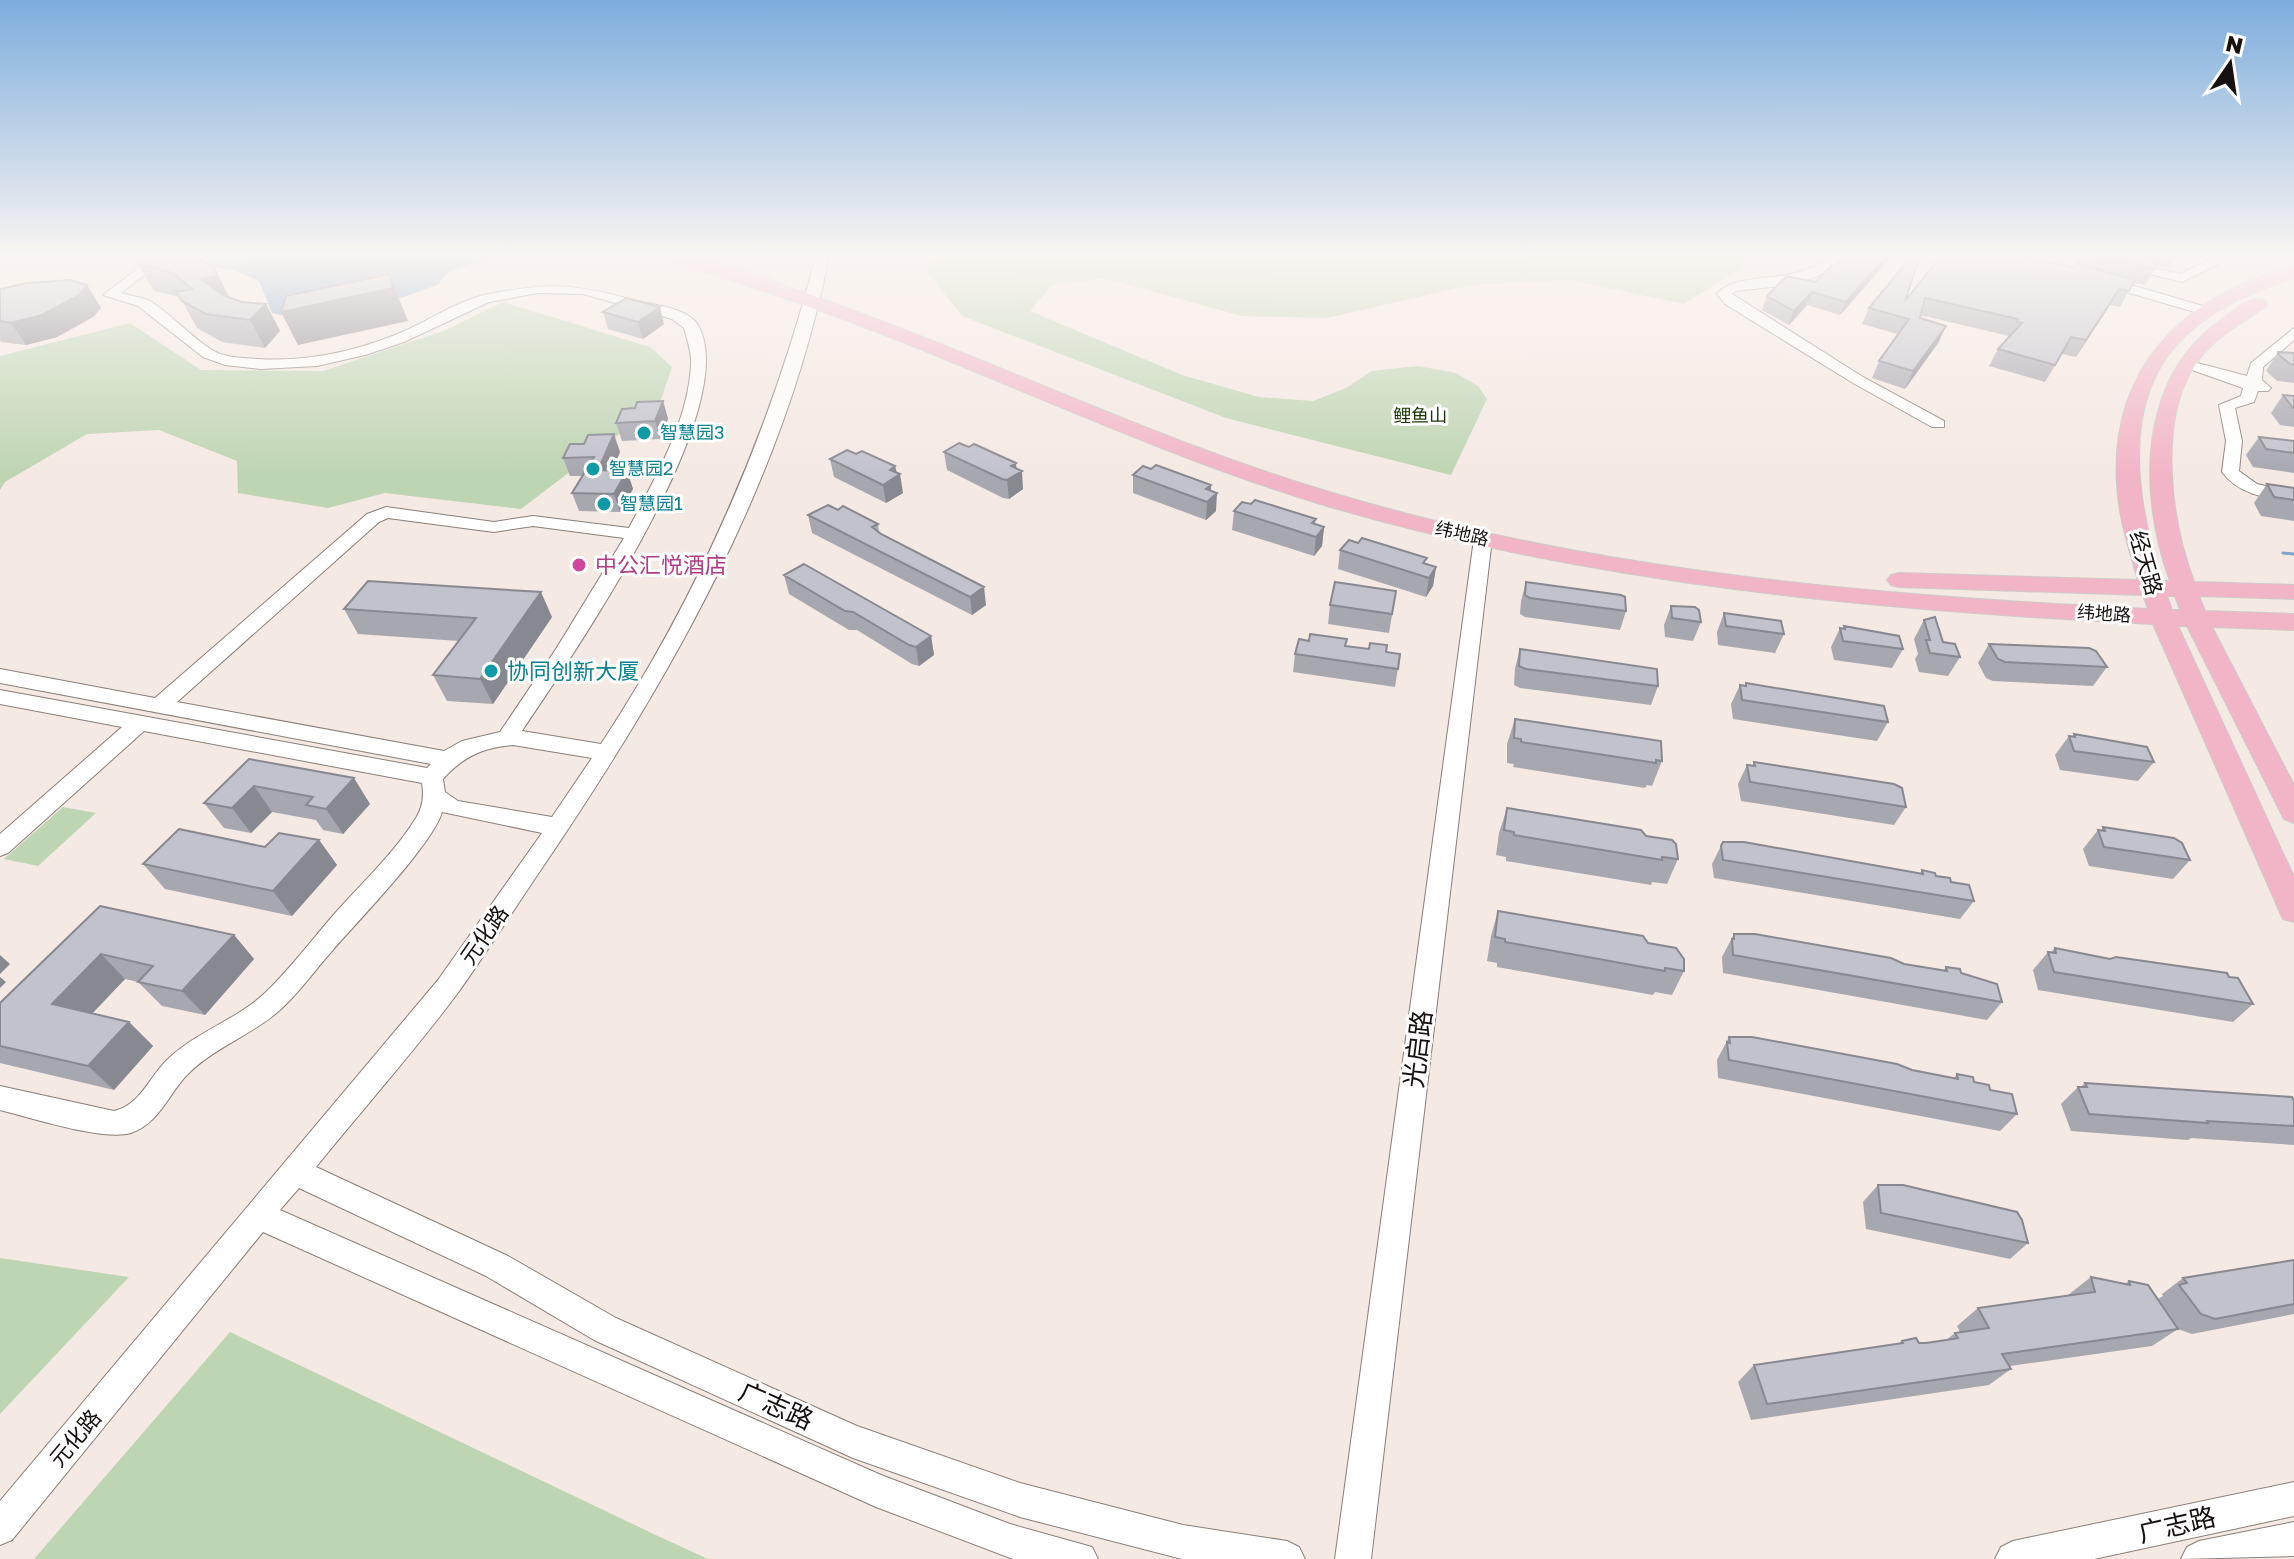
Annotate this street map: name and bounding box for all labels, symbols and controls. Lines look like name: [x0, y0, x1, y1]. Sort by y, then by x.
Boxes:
north arrow: [2190, 24, 2270, 104]
text: N: [2223, 29, 2246, 59]
park label: 鲤鱼山: [1393, 404, 1447, 426]
place label: 智慧园3: [660, 421, 725, 443]
marker: 智慧园3: [635, 424, 653, 442]
place label: 智慧园2: [609, 457, 673, 479]
marker: 智慧园2: [584, 460, 602, 478]
place label: 智慧园1: [620, 492, 683, 514]
marker: 智慧园1: [595, 495, 613, 513]
street label: 纬地路: [1433, 516, 1491, 550]
street label: 经天路: [2124, 527, 2169, 598]
place label: 中公汇悦酒店: [595, 551, 727, 578]
marker: 中公汇悦酒店: [570, 556, 588, 574]
street label: 纬地路: [2076, 600, 2132, 626]
place label: 协同创新大厦: [507, 657, 639, 684]
marker: 协同创新大厦: [482, 662, 500, 680]
street label: 元化路: [454, 900, 514, 969]
street label: 光启路: [1397, 1008, 1438, 1090]
street label: 广志路: [734, 1376, 818, 1436]
street label: 元化路: [43, 1404, 106, 1472]
street label: 广志路: [2135, 1501, 2218, 1548]

